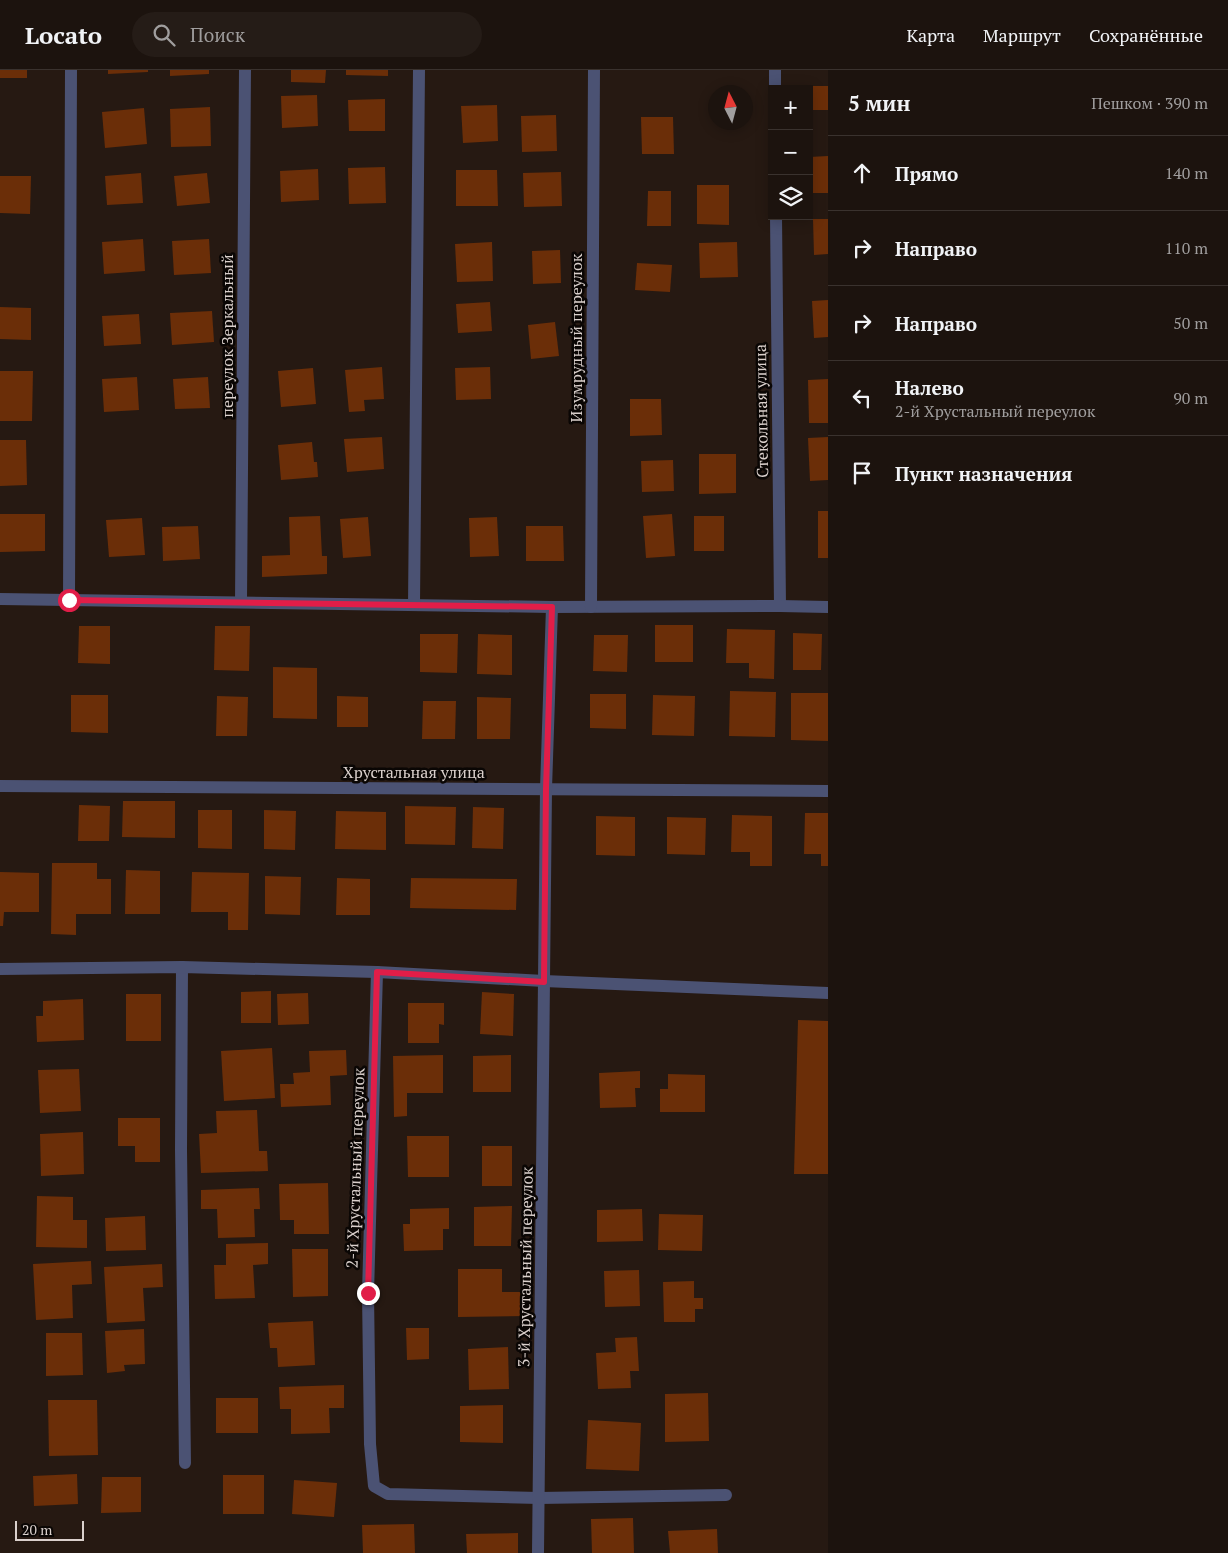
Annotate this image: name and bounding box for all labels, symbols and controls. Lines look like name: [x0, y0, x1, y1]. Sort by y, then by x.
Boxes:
search box: [132, 12, 482, 57]
text: Locato: [25, 19, 102, 51]
icon: search: [150, 21, 178, 49]
text: Поиск: [190, 22, 245, 47]
text: Карта: [906, 23, 955, 47]
text: Маршрут: [983, 23, 1061, 47]
text: Сохранённые: [1089, 23, 1203, 47]
north arrow: [708, 85, 753, 130]
map controls: [768, 85, 813, 220]
button: +: [768, 85, 813, 130]
text: 5 мин: [848, 89, 910, 117]
text: Пешком · 390 m: [1091, 92, 1208, 114]
button: −: [768, 130, 813, 175]
icon: ahead: [848, 159, 876, 187]
text: Прямо: [895, 161, 958, 186]
text: 140 m: [1165, 162, 1208, 184]
button: layers: [768, 175, 813, 220]
icon: right: [848, 234, 876, 262]
text: Направо: [895, 236, 977, 261]
text: 110 m: [1165, 237, 1208, 259]
street label: Изумрудный переулок: [565, 253, 587, 422]
street label: переулок Зеркальный: [216, 254, 238, 418]
icon: right: [848, 309, 876, 337]
text: Направо: [895, 311, 977, 336]
text: 50 m: [1173, 312, 1208, 334]
street label: Стекольная улица: [749, 344, 773, 478]
text: Налево: [895, 375, 964, 400]
icon: left: [848, 384, 876, 412]
text: 90 m: [1173, 387, 1208, 409]
text: 2-й Хрустальный переулок: [895, 400, 1095, 422]
icon: arrive: [848, 459, 876, 487]
text: Пункт назначения: [895, 461, 1072, 486]
route start: [58, 589, 81, 612]
street label: Хрустальная улица: [343, 761, 485, 783]
street label: 2-й Хрустальный переулок: [341, 1067, 370, 1269]
street label: 3-й Хрустальный переулок: [512, 1166, 538, 1367]
route end: [357, 1282, 380, 1305]
scale bar: [15, 1518, 84, 1541]
text: 20 m: [22, 1520, 52, 1539]

